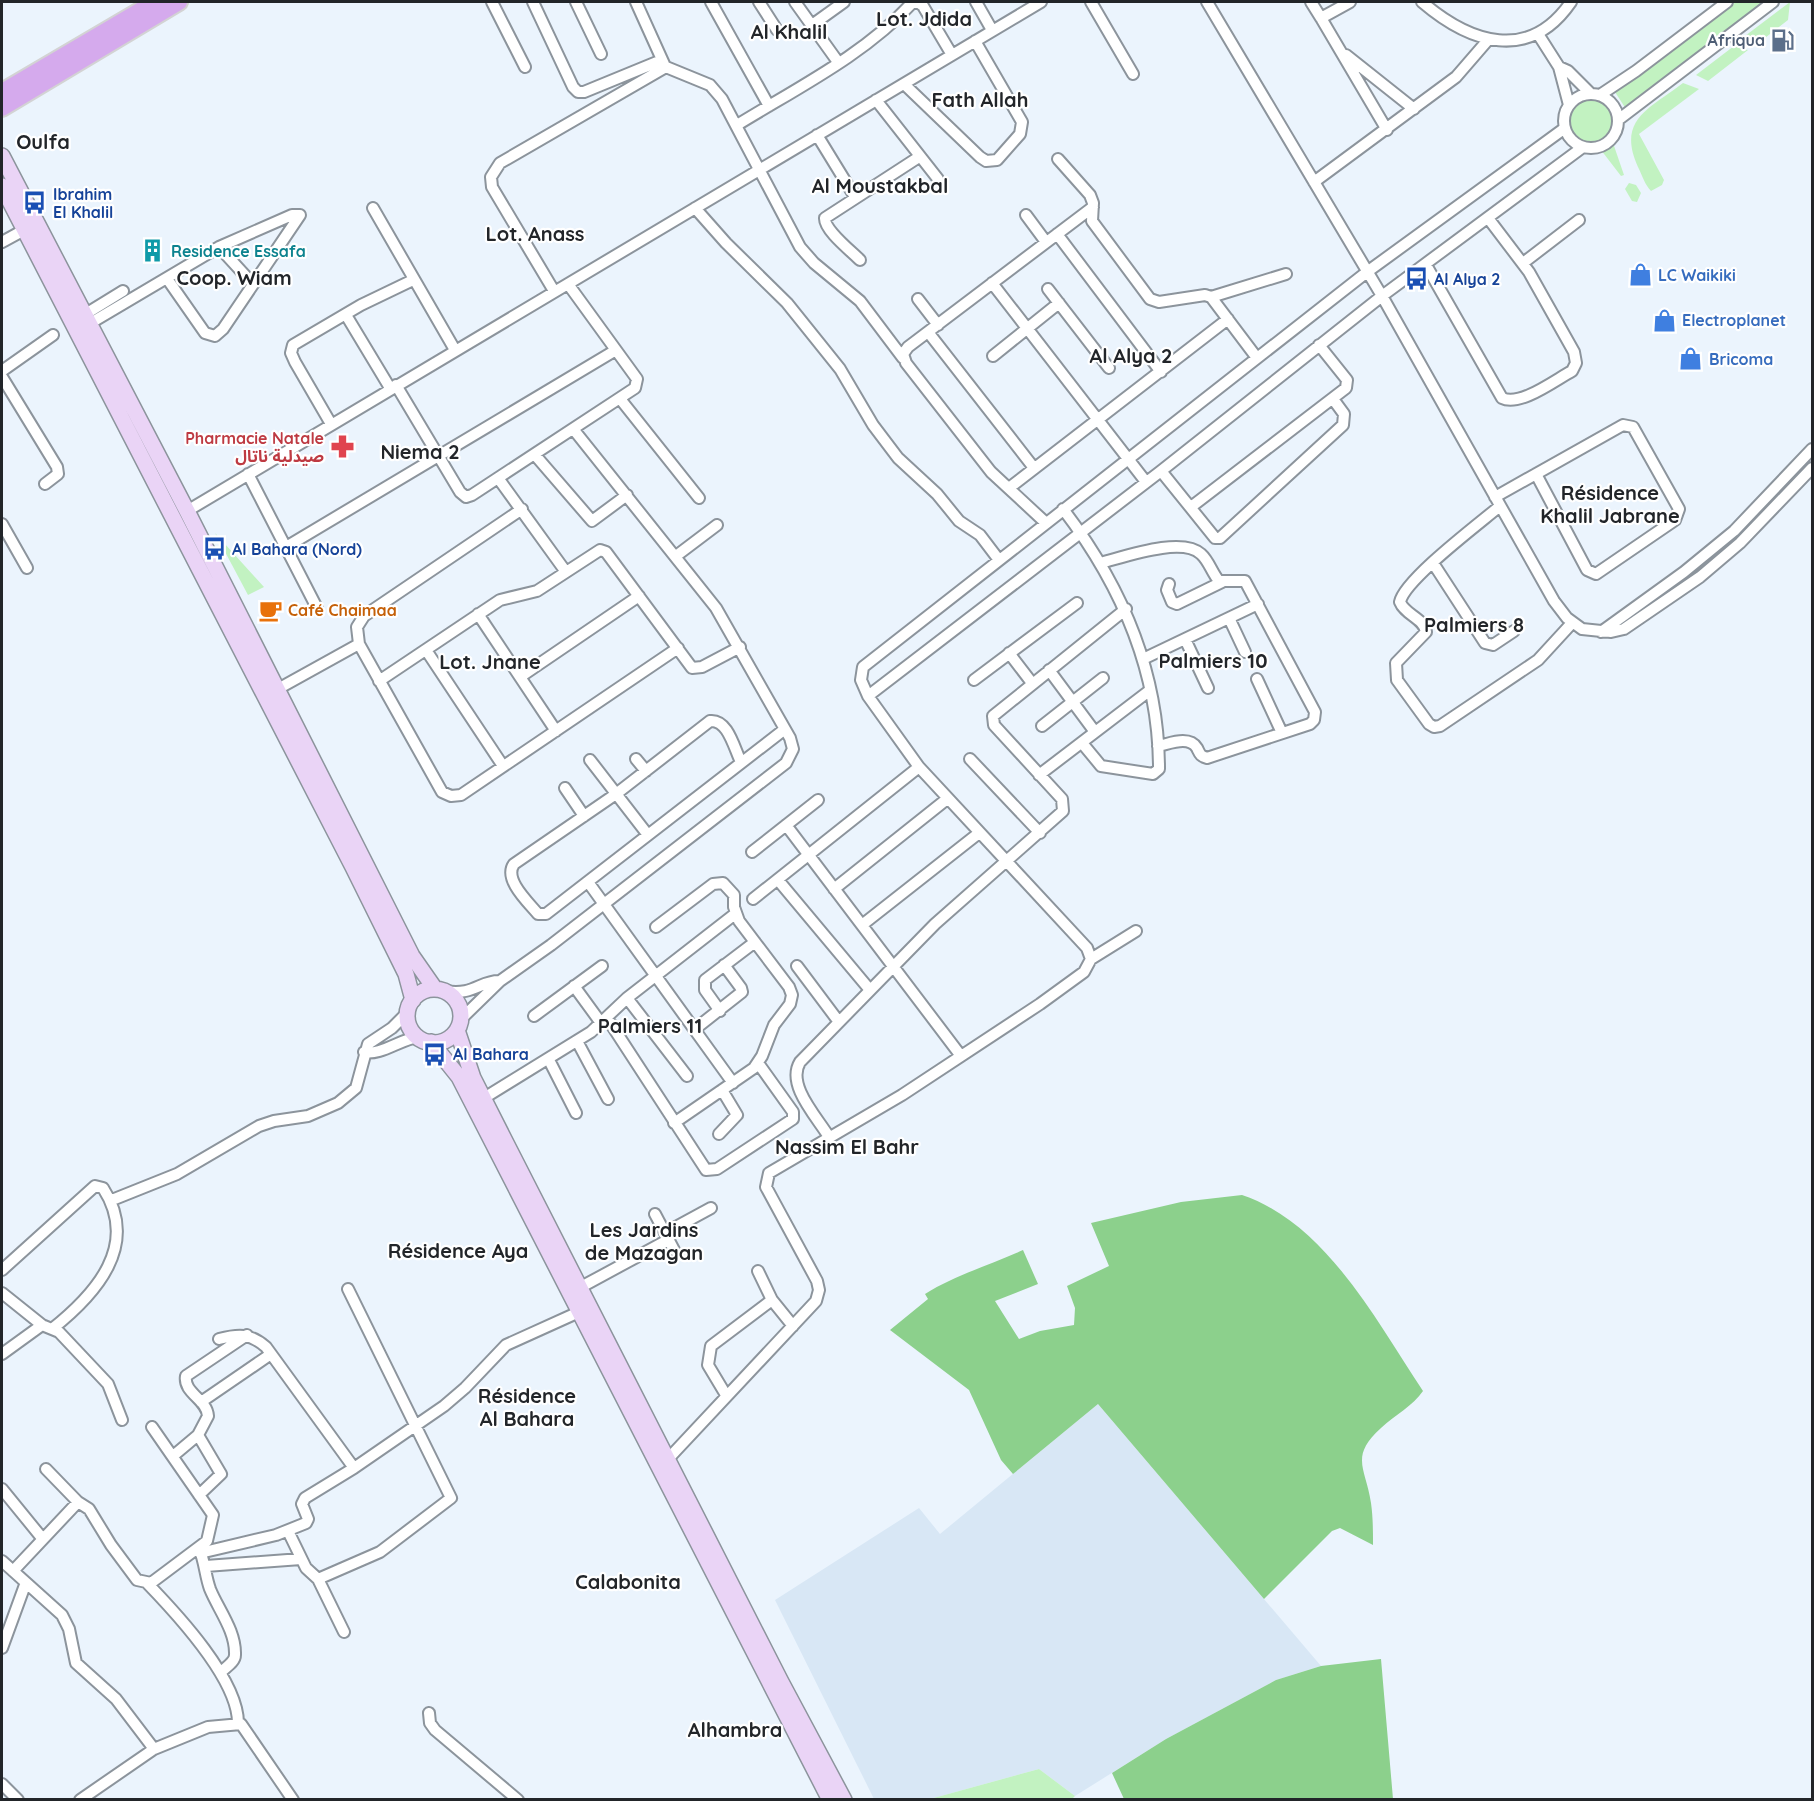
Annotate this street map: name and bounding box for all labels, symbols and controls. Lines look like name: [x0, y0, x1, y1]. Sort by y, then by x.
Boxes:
district label: Lot. Jdida: [876, 6, 972, 31]
district label: Al Khalil: [751, 19, 827, 44]
fuel station icon: Afriqua: [1770, 27, 1796, 53]
place label: Afriqua: [1708, 30, 1765, 50]
district label: Fath Allah: [932, 87, 1028, 112]
district label: Oulfa: [16, 129, 70, 154]
district label: Al Moustakbal: [812, 173, 948, 198]
place label: Ibrahim El Khalil: [53, 184, 113, 222]
bus stop icon: Ibrahim El Khalil: [22, 190, 48, 216]
district label: Lot. Anass: [485, 221, 585, 246]
building icon: Residence Essafa: [140, 238, 166, 264]
place label: Residence Essafa: [171, 241, 306, 261]
shop icon: LC Waikiki: [1627, 262, 1653, 288]
district label: Coop. Wiam: [176, 265, 292, 290]
place label: LC Waikiki: [1658, 265, 1736, 285]
bus stop icon: Al Alya 2: [1403, 266, 1429, 292]
place label: Al Alya 2: [1434, 269, 1500, 289]
shop icon: Electroplanet: [1651, 307, 1677, 333]
place label: Electroplanet: [1682, 310, 1786, 330]
district label: Al Alya 2: [1090, 343, 1172, 368]
shop icon: Bricoma: [1678, 346, 1704, 372]
place label: Bricoma: [1709, 349, 1773, 369]
place label: Pharmacie Natale صيدلية ناتال: [185, 428, 324, 466]
pharmacy icon: Pharmacie Natale صيدلية ناتال: [329, 434, 355, 460]
district label: Niema 2: [380, 439, 460, 464]
district label: Résidence Khalil Jabrane: [1540, 480, 1680, 528]
bus stop icon: Al Bahara (Nord): [201, 536, 227, 562]
place label: Al Bahara (Nord): [232, 539, 362, 559]
cafe icon: Café Chaimaa: [257, 597, 283, 623]
place label: Café Chaimaa: [288, 600, 397, 620]
district label: Palmiers 8: [1424, 612, 1524, 637]
district label: Palmiers 10: [1159, 648, 1267, 673]
district label: Lot. Jnane: [439, 649, 541, 674]
district label: Palmiers 11: [598, 1013, 702, 1038]
bus stop icon: Al Bahara: [422, 1041, 448, 1067]
place label: Al Bahara: [453, 1044, 529, 1064]
district label: Nassim El Bahr: [775, 1134, 919, 1159]
district label: Les Jardins de Mazagan: [585, 1217, 703, 1265]
district label: Résidence Aya: [388, 1238, 528, 1263]
district label: Résidence Al Bahara: [478, 1383, 576, 1431]
district label: Calabonita: [575, 1569, 681, 1594]
district label: Alhambra: [688, 1717, 782, 1742]

